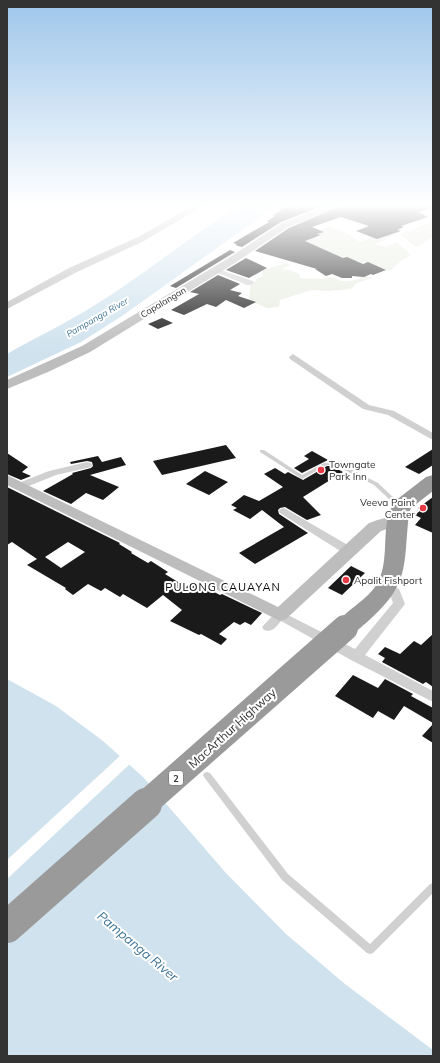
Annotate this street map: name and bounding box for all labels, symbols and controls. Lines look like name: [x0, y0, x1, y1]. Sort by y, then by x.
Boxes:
street label: Capalangan: [138, 284, 188, 320]
water label: Pampanga River: [64, 295, 130, 339]
place label: Towngate Park Inn: [329, 458, 375, 483]
marker: Towngate Park Inn: [316, 465, 326, 475]
place label: Veeva Paint Center: [360, 496, 415, 521]
marker: Veeva Paint Center: [418, 503, 428, 513]
place label: Apalit Fishport: [354, 574, 423, 587]
marker: Apalit Fishport: [341, 575, 351, 585]
district label: PULONG CAUAYAN: [165, 580, 281, 594]
street label: MacArthur Highway: [185, 684, 279, 771]
road number: 2: [169, 771, 183, 785]
water label: Pampanga River: [94, 908, 183, 985]

